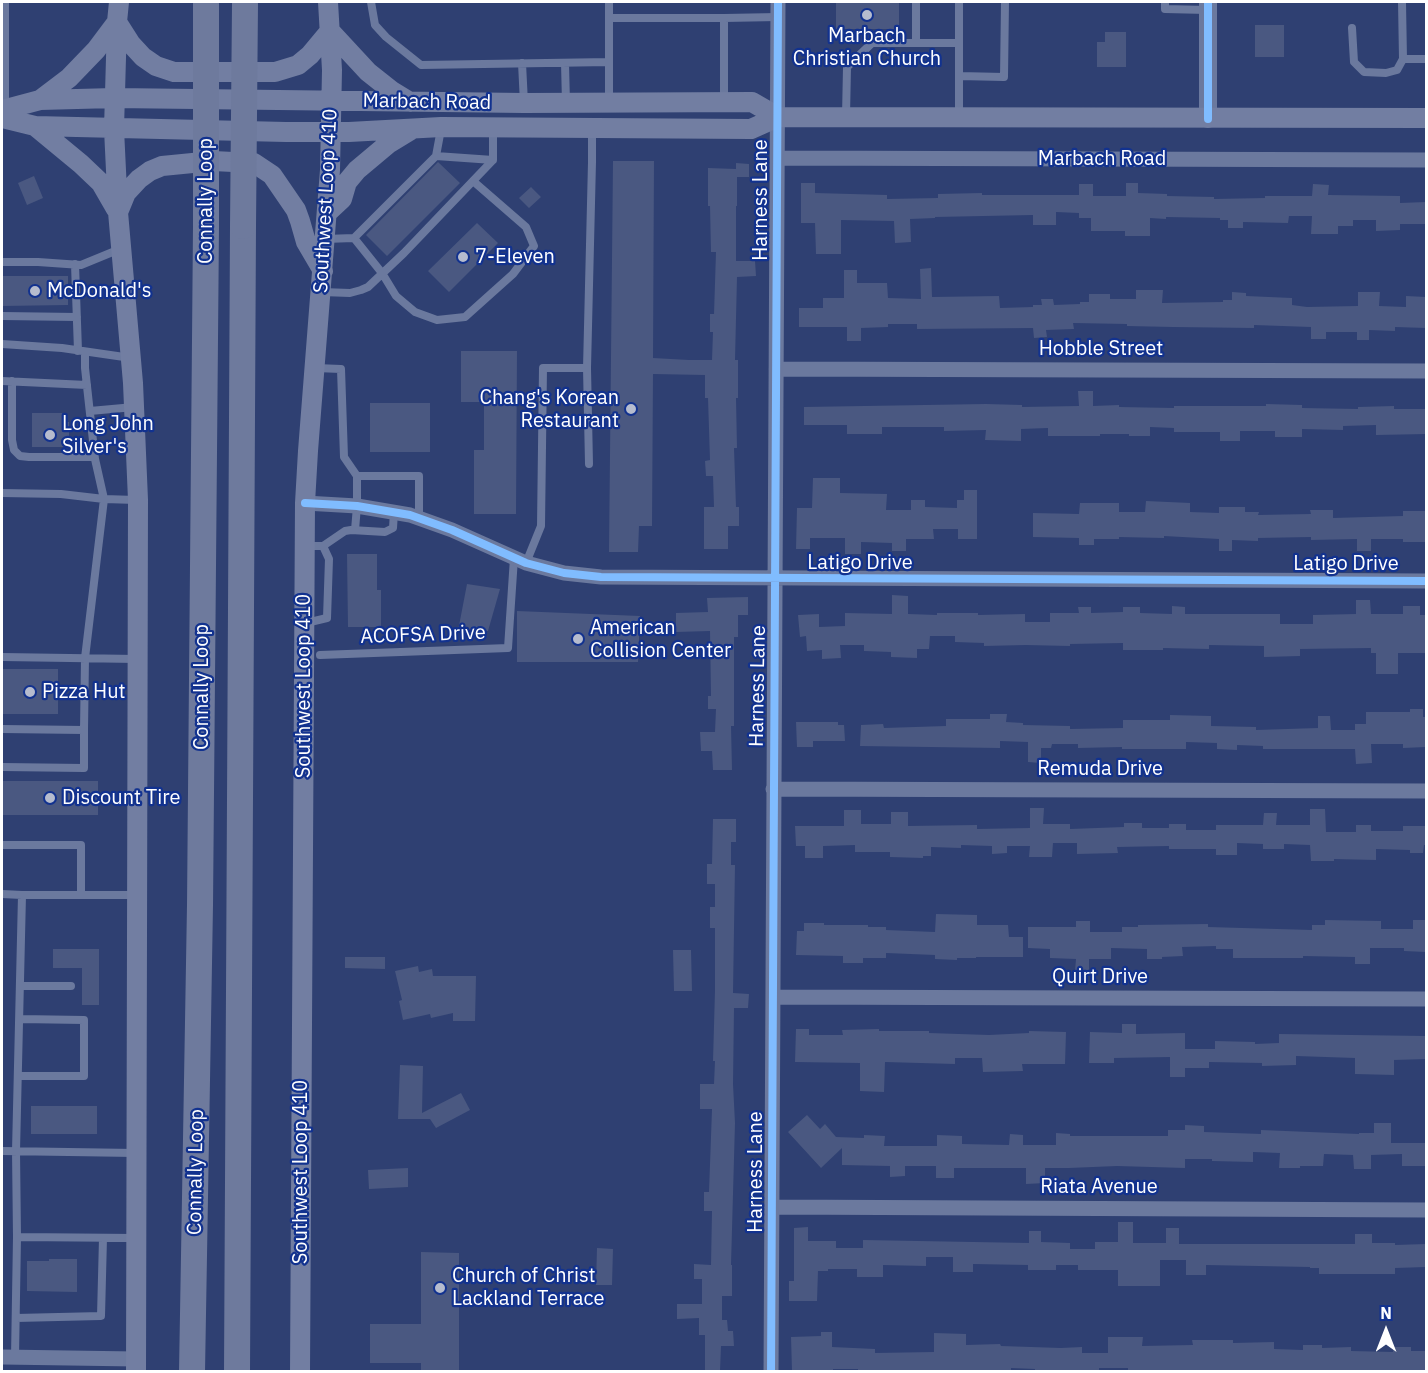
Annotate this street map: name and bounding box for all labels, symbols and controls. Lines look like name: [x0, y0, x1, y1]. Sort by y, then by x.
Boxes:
marker: Marbach Christian Church: [860, 8, 874, 22]
place label: Marbach Christian Church: [793, 24, 941, 71]
street label: Marbach Road: [362, 89, 492, 115]
street label: Southwest Loop 410: [309, 108, 343, 294]
street label: Connally Loop: [194, 138, 218, 264]
street label: Harness Lane: [749, 139, 773, 261]
street label: Marbach Road: [1038, 147, 1166, 171]
place label: 7-Eleven: [475, 245, 555, 269]
marker: 7-Eleven: [456, 250, 470, 264]
place label: McDonald's: [47, 279, 152, 303]
marker: McDonald's: [28, 284, 42, 298]
street label: Hobble Street: [1039, 337, 1163, 361]
place label: Chang's Korean Restaurant: [480, 386, 619, 433]
marker: Chang's Korean Restaurant: [624, 402, 638, 416]
place label: Long John Silver's: [62, 412, 154, 459]
marker: Long John Silver's: [43, 428, 57, 442]
street label: Latigo Drive: [807, 551, 913, 575]
street label: Latigo Drive: [1293, 552, 1399, 576]
street label: Southwest Loop 410: [292, 594, 316, 778]
place label: American Collision Center: [590, 616, 731, 663]
street label: ACOFSA Drive: [360, 621, 486, 649]
street label: Connally Loop: [190, 624, 214, 750]
street label: Harness Lane: [745, 625, 771, 747]
marker: American Collision Center: [571, 632, 585, 646]
place label: Pizza Hut: [42, 680, 126, 704]
marker: Pizza Hut: [23, 685, 37, 699]
street label: Remuda Drive: [1037, 757, 1163, 781]
place label: Discount Tire: [62, 786, 180, 810]
marker: Discount Tire: [43, 791, 57, 805]
street label: Quirt Drive: [1052, 965, 1148, 989]
street label: Southwest Loop 410: [289, 1080, 313, 1264]
street label: Connally Loop: [183, 1109, 209, 1235]
street label: Harness Lane: [744, 1111, 768, 1233]
street label: Riata Avenue: [1040, 1175, 1158, 1199]
place label: Church of Christ Lackland Terrace: [452, 1264, 604, 1311]
marker: Church of Christ Lackland Terrace: [433, 1281, 447, 1295]
north arrow: [1356, 1301, 1416, 1361]
text: N: [1380, 1303, 1392, 1323]

